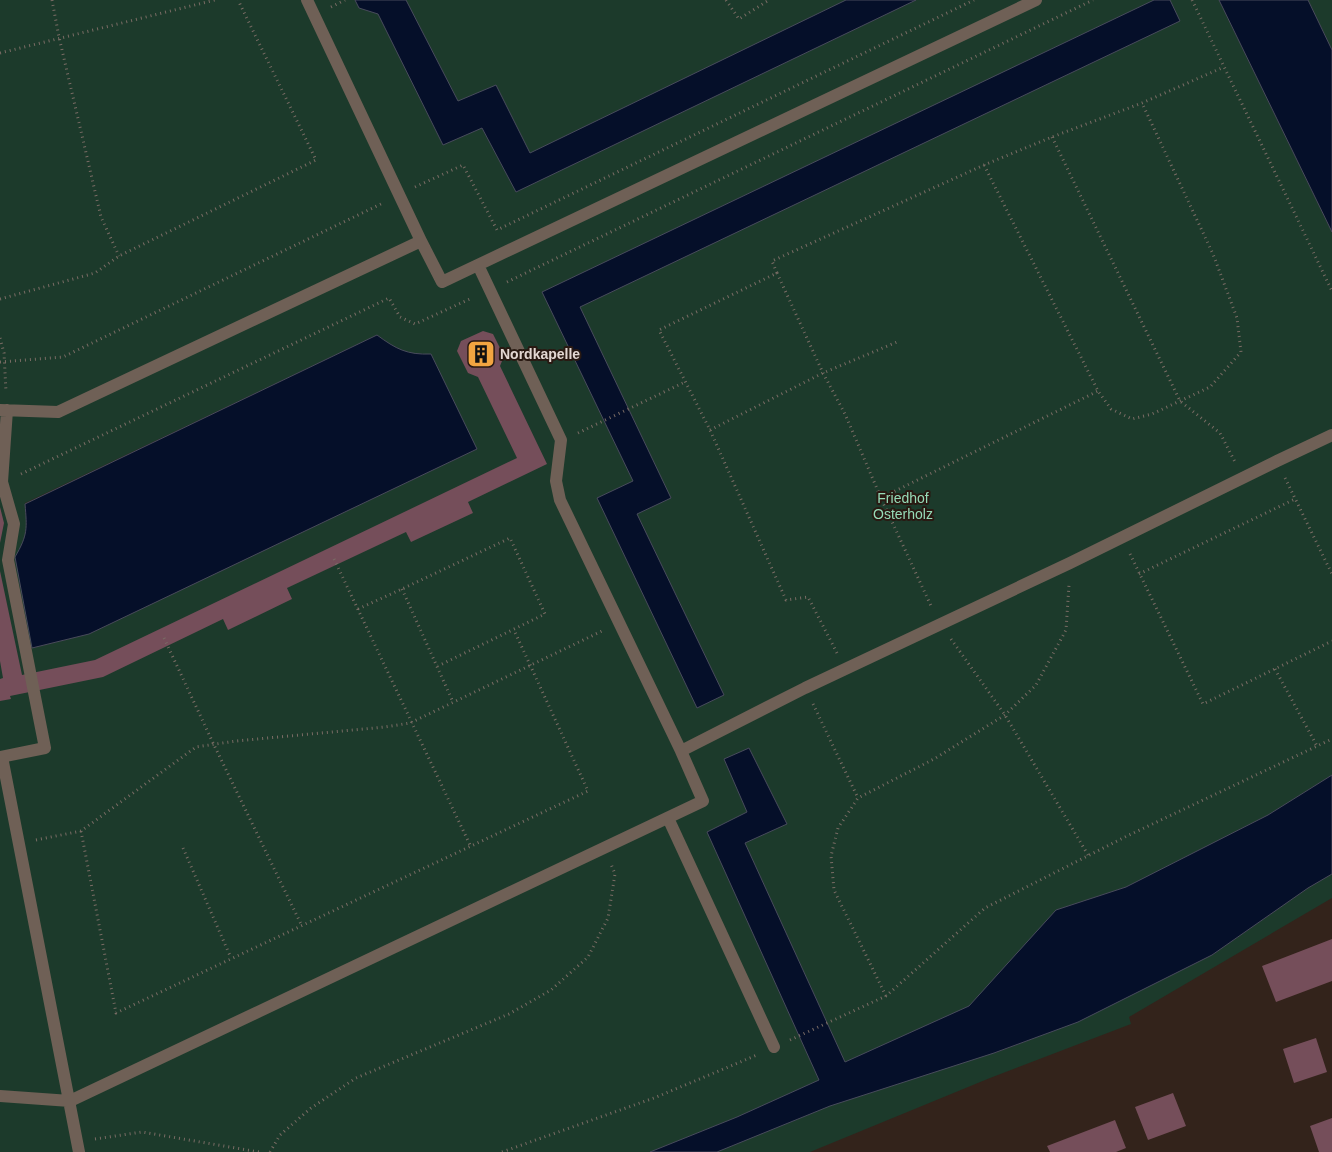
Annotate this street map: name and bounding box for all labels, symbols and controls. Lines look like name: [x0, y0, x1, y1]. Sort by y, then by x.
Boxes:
building icon: Nordkapelle: [466, 339, 496, 369]
place label: Nordkapelle: [500, 346, 580, 362]
park label: Friedhof Osterholz: [873, 490, 933, 522]

